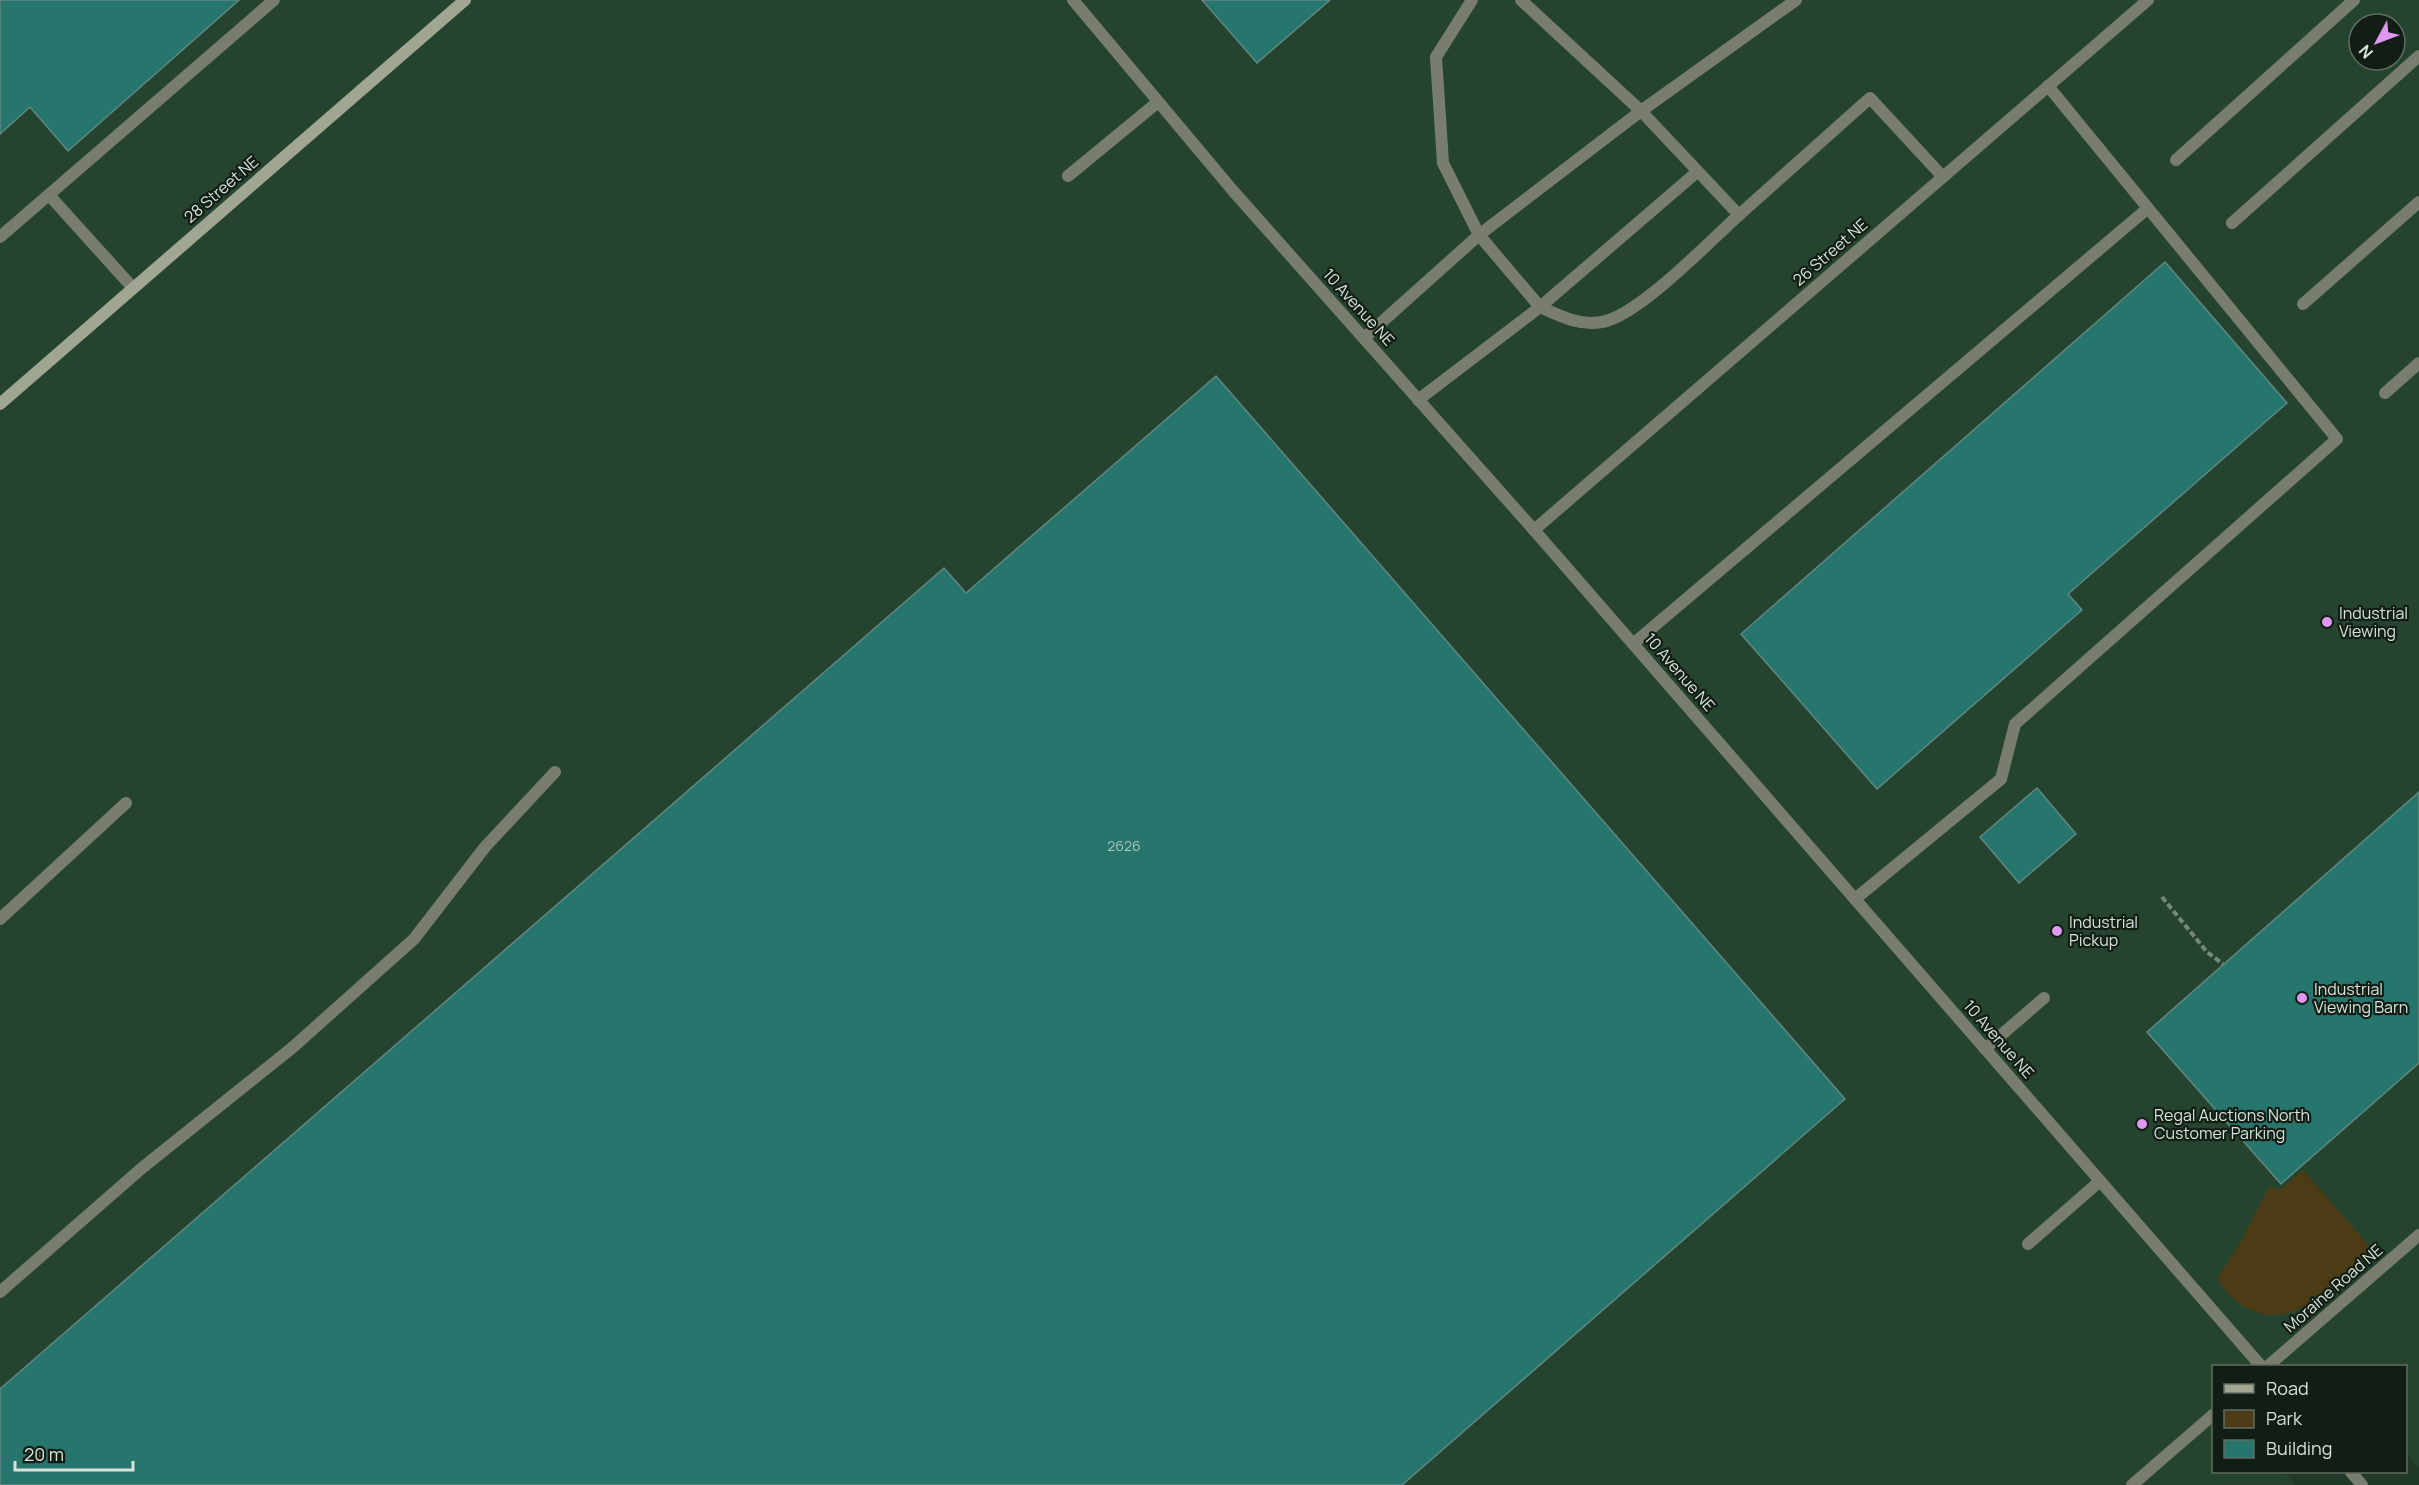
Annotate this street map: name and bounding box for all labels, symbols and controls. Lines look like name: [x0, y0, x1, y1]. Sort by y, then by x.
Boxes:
north arrow: [2347, 12, 2407, 72]
text: N: [2354, 40, 2378, 63]
street label: 28 Street NE: [179, 151, 263, 227]
street label: 26 Street NE: [1788, 213, 1872, 291]
street label: 10 Avenue NE: [1318, 264, 1400, 350]
place label: Industrial Viewing: [2339, 602, 2408, 642]
marker: Industrial Viewing: [2320, 615, 2334, 629]
street label: 10 Avenue NE: [1640, 628, 1720, 716]
house number: 2626: [1107, 836, 1141, 855]
place label: Industrial Pickup: [2069, 911, 2138, 951]
marker: Industrial Pickup: [2050, 924, 2064, 938]
place label: Industrial Viewing Barn: [2314, 978, 2408, 1018]
marker: Industrial Viewing Barn: [2295, 991, 2309, 1005]
street label: 10 Avenue NE: [1959, 995, 2039, 1083]
place label: Regal Auctions North Customer Parking: [2154, 1104, 2310, 1144]
marker: Regal Auctions North Customer Parking: [2135, 1117, 2149, 1131]
street label: Moraine Road NE: [2279, 1239, 2387, 1337]
legend: [2212, 1365, 2407, 1473]
text: Road: [2266, 1376, 2309, 1400]
text: Park: [2266, 1406, 2303, 1430]
scale bar: [15, 1434, 134, 1472]
text: Building: [2266, 1436, 2332, 1460]
text: 20 m: [24, 1442, 64, 1466]

